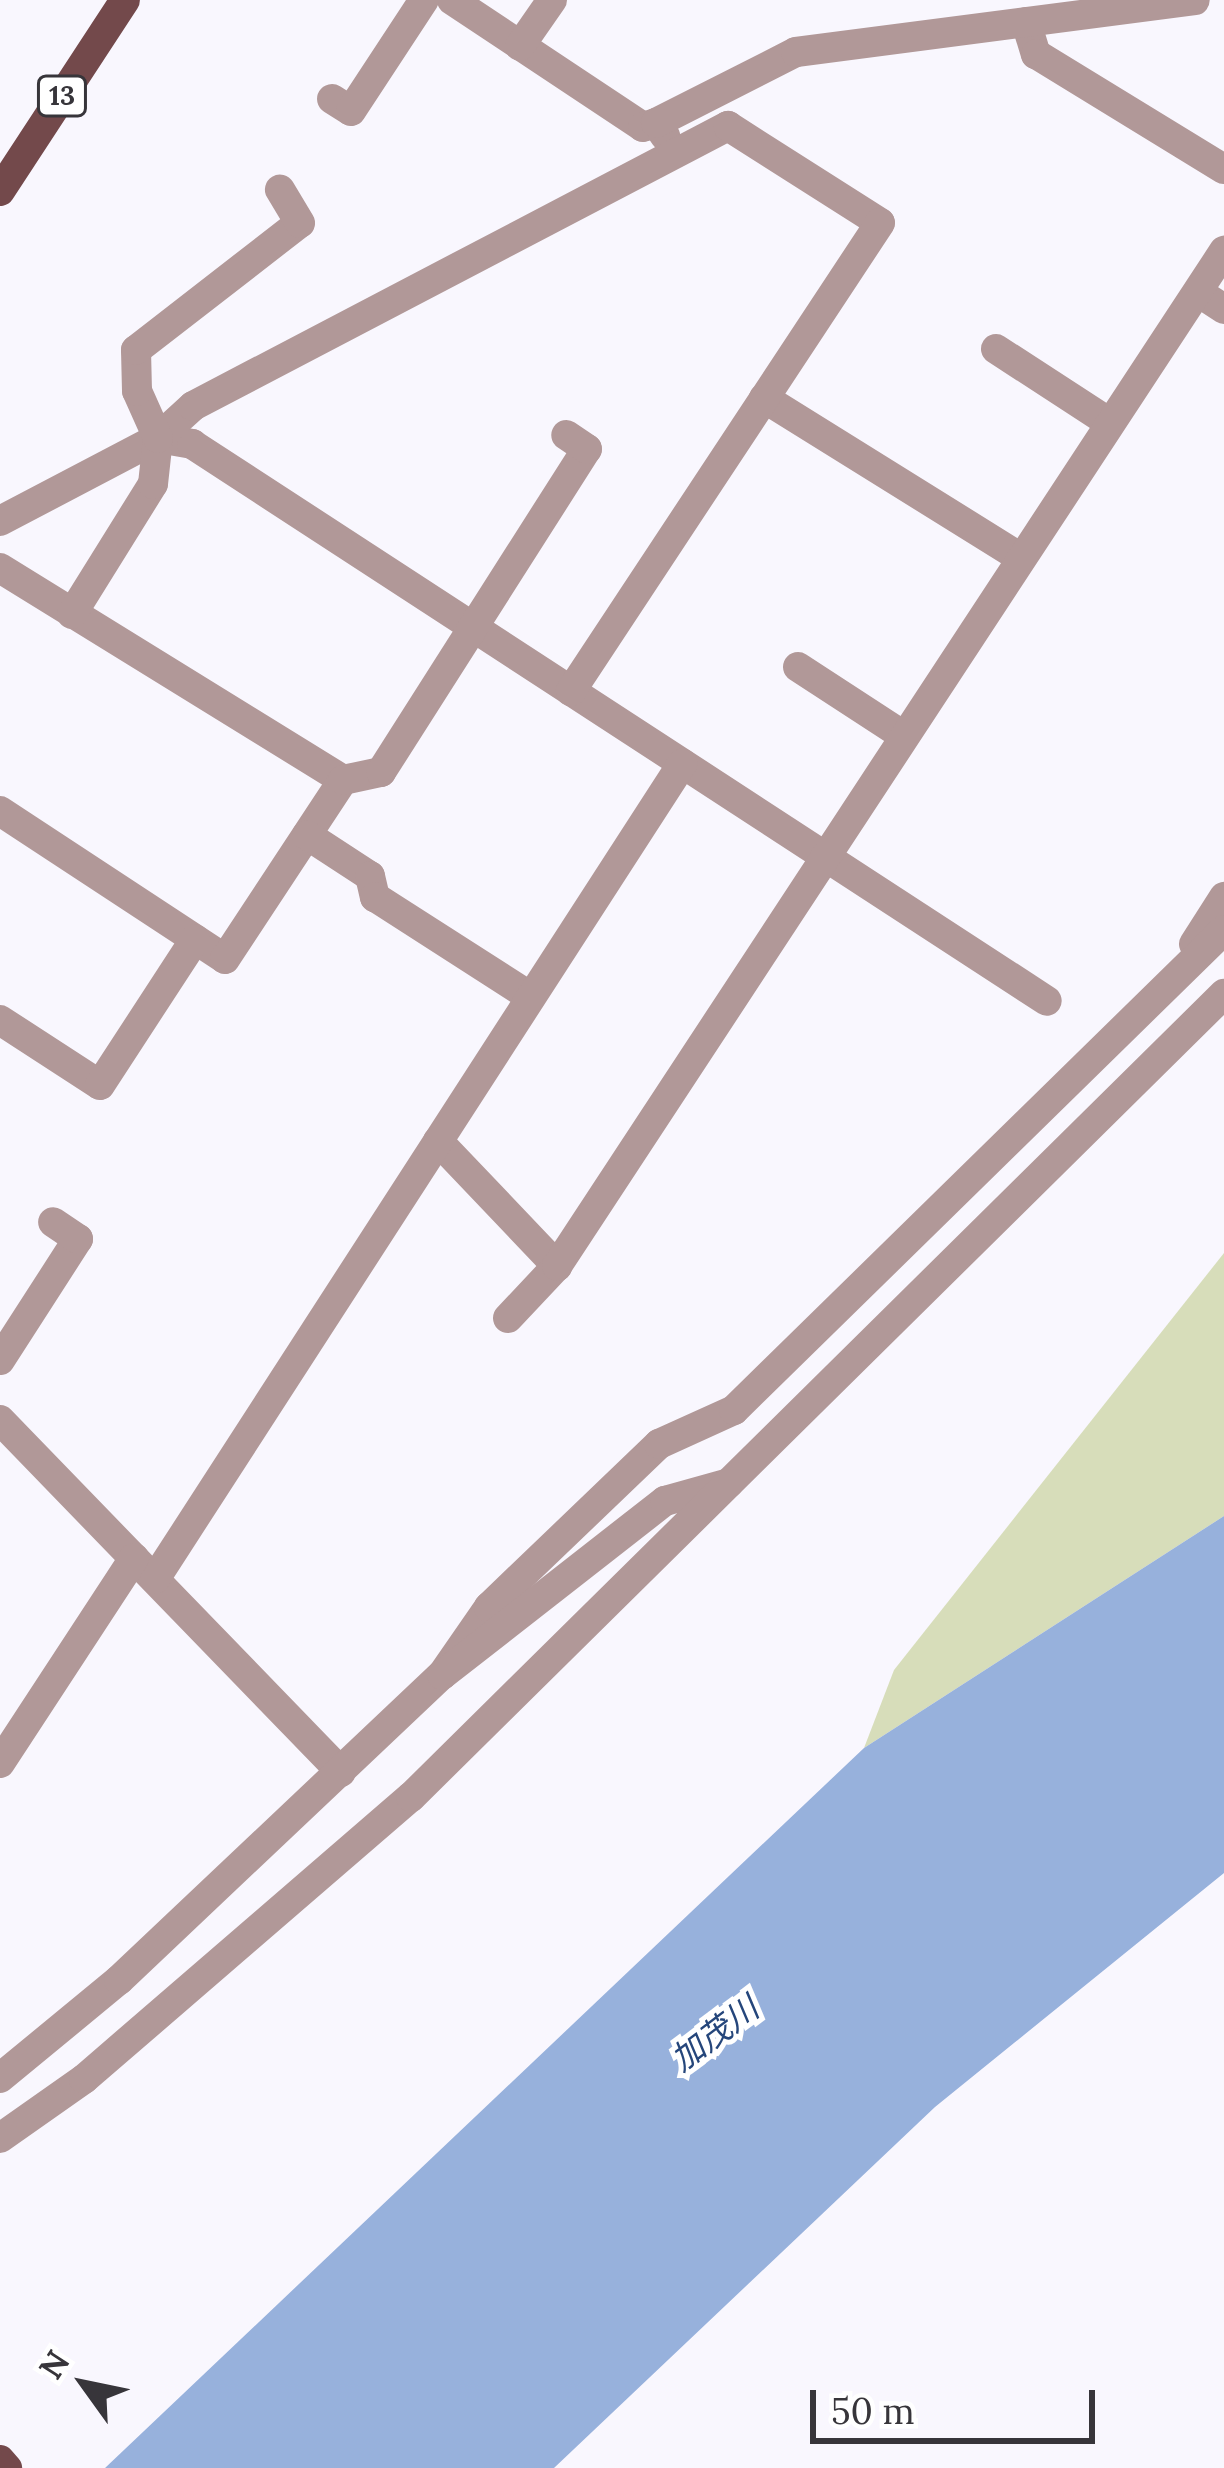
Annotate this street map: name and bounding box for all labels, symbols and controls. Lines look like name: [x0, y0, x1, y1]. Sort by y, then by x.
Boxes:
road number: 13: [35, 75, 89, 117]
water label: 加茂川: [664, 1988, 766, 2080]
north arrow: [24, 2324, 144, 2444]
text: N: [29, 2342, 78, 2387]
scale bar: [816, 2366, 1101, 2440]
text: 50 m: [831, 2388, 915, 2434]

